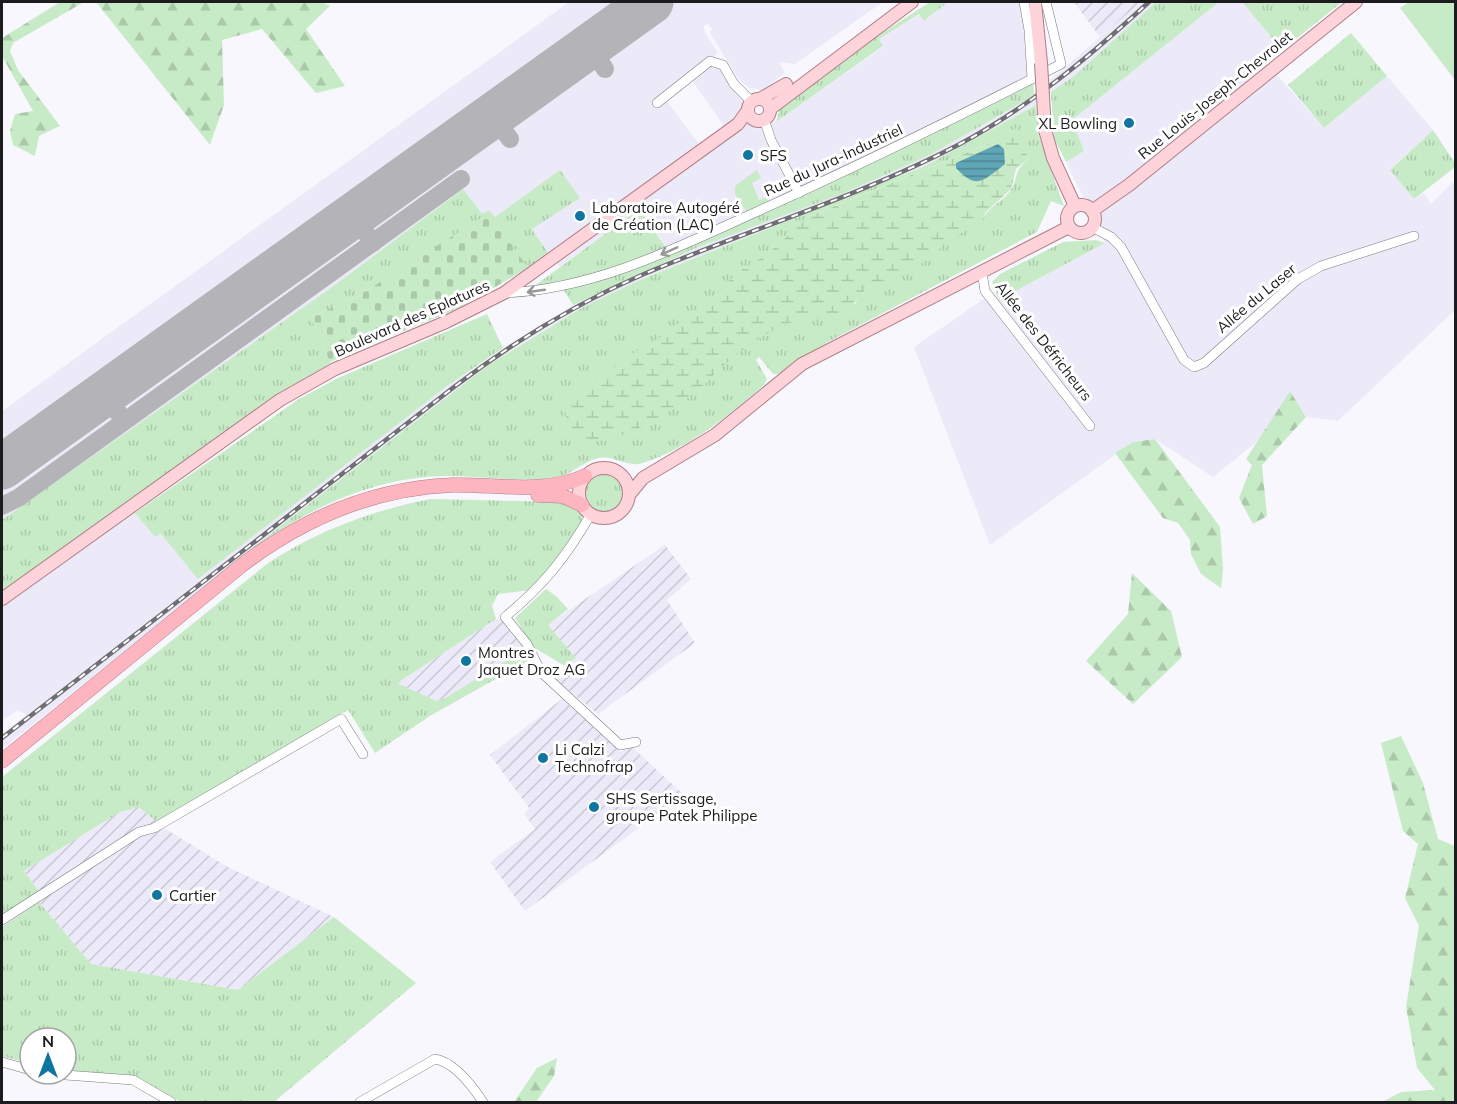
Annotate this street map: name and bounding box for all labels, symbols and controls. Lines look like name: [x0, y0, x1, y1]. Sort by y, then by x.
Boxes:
street label: Rue Louis-Joseph-Chevrolet: [1134, 27, 1296, 163]
place label: XL Bowling: [1038, 114, 1117, 133]
marker: XL Bowling: [1122, 116, 1136, 130]
street label: Rue du Jura-Industriel: [761, 120, 905, 200]
place label: SFS: [760, 146, 787, 165]
marker: SFS: [741, 148, 755, 162]
place label: Laboratoire Autogéré de Création (LAC): [592, 198, 740, 234]
marker: Laboratoire Autogéré de Création (LAC): [573, 209, 587, 223]
one-way arrow: [661, 246, 679, 257]
street label: Allée du Laser: [1212, 259, 1300, 337]
street label: Boulevard des Eplatures: [331, 275, 493, 361]
street label: Allée des Défricheurs: [992, 278, 1096, 404]
one-way arrow: [527, 285, 547, 296]
place label: Montres Jaquet Droz AG: [478, 643, 585, 679]
marker: Montres Jaquet Droz AG: [459, 654, 473, 668]
place label: Li Calzi Technofrap: [555, 740, 633, 776]
marker: Li Calzi Technofrap: [536, 751, 550, 765]
place label: SHS Sertissage, groupe Patek Philippe: [606, 789, 758, 825]
marker: SHS Sertissage, groupe Patek Philippe: [587, 800, 601, 814]
place label: Cartier: [169, 886, 217, 905]
marker: Cartier: [150, 888, 164, 902]
north arrow: [18, 1026, 78, 1086]
text: N: [42, 1031, 54, 1051]

